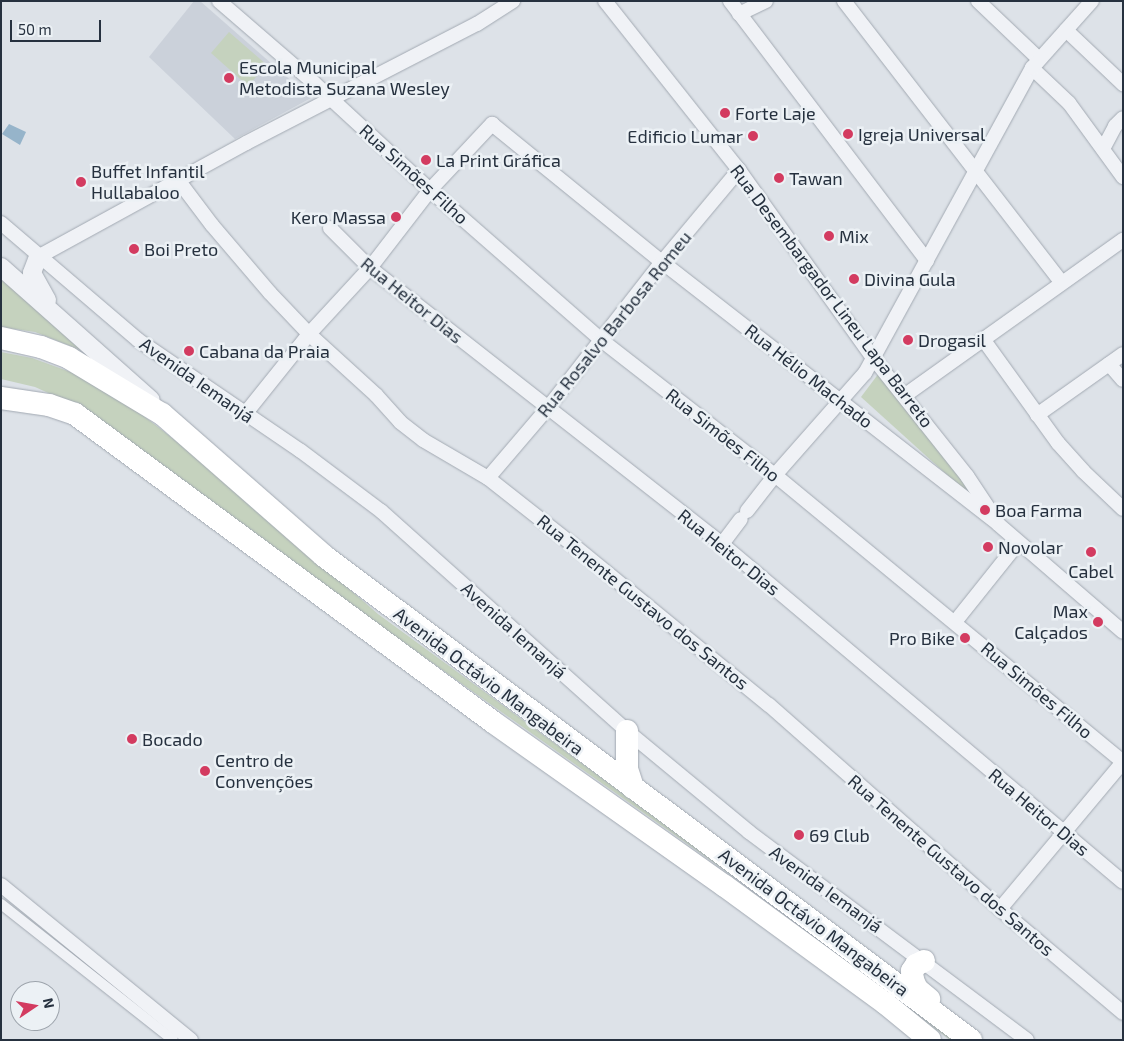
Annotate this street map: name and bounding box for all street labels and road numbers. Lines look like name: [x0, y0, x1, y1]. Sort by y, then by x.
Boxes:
street label: Rua Simões Filho: [355, 120, 473, 228]
street label: Rua Desembargador Lineu Lapa Barreto: [726, 160, 938, 432]
street label: Rua Rosalvo Barbosa Romeu: [532, 227, 696, 421]
street label: Rua Heitor Dias: [357, 252, 467, 348]
street label: Rua Hélio Machado: [741, 319, 877, 433]
street label: Avenida Iemanjá: [136, 333, 258, 427]
street label: Rua Simões Filho: [662, 384, 784, 486]
street label: Rua Heitor Dias: [674, 504, 784, 600]
street label: Rua Tenente Gustavo dos Santos: [533, 510, 753, 694]
street label: Avenida Iemanjá: [457, 577, 571, 683]
street label: Avenida Octávio Mangabeira: [390, 602, 588, 760]
street label: Rua Simões Filho: [977, 637, 1097, 743]
street label: Rua Heitor Dias: [984, 763, 1094, 861]
street label: Rua Tenente Gustavo dos Santos: [844, 770, 1058, 960]
street label: Avenida Iemanjá: [765, 841, 887, 937]
street label: Avenida Octávio Mangabeira: [715, 843, 913, 1001]

